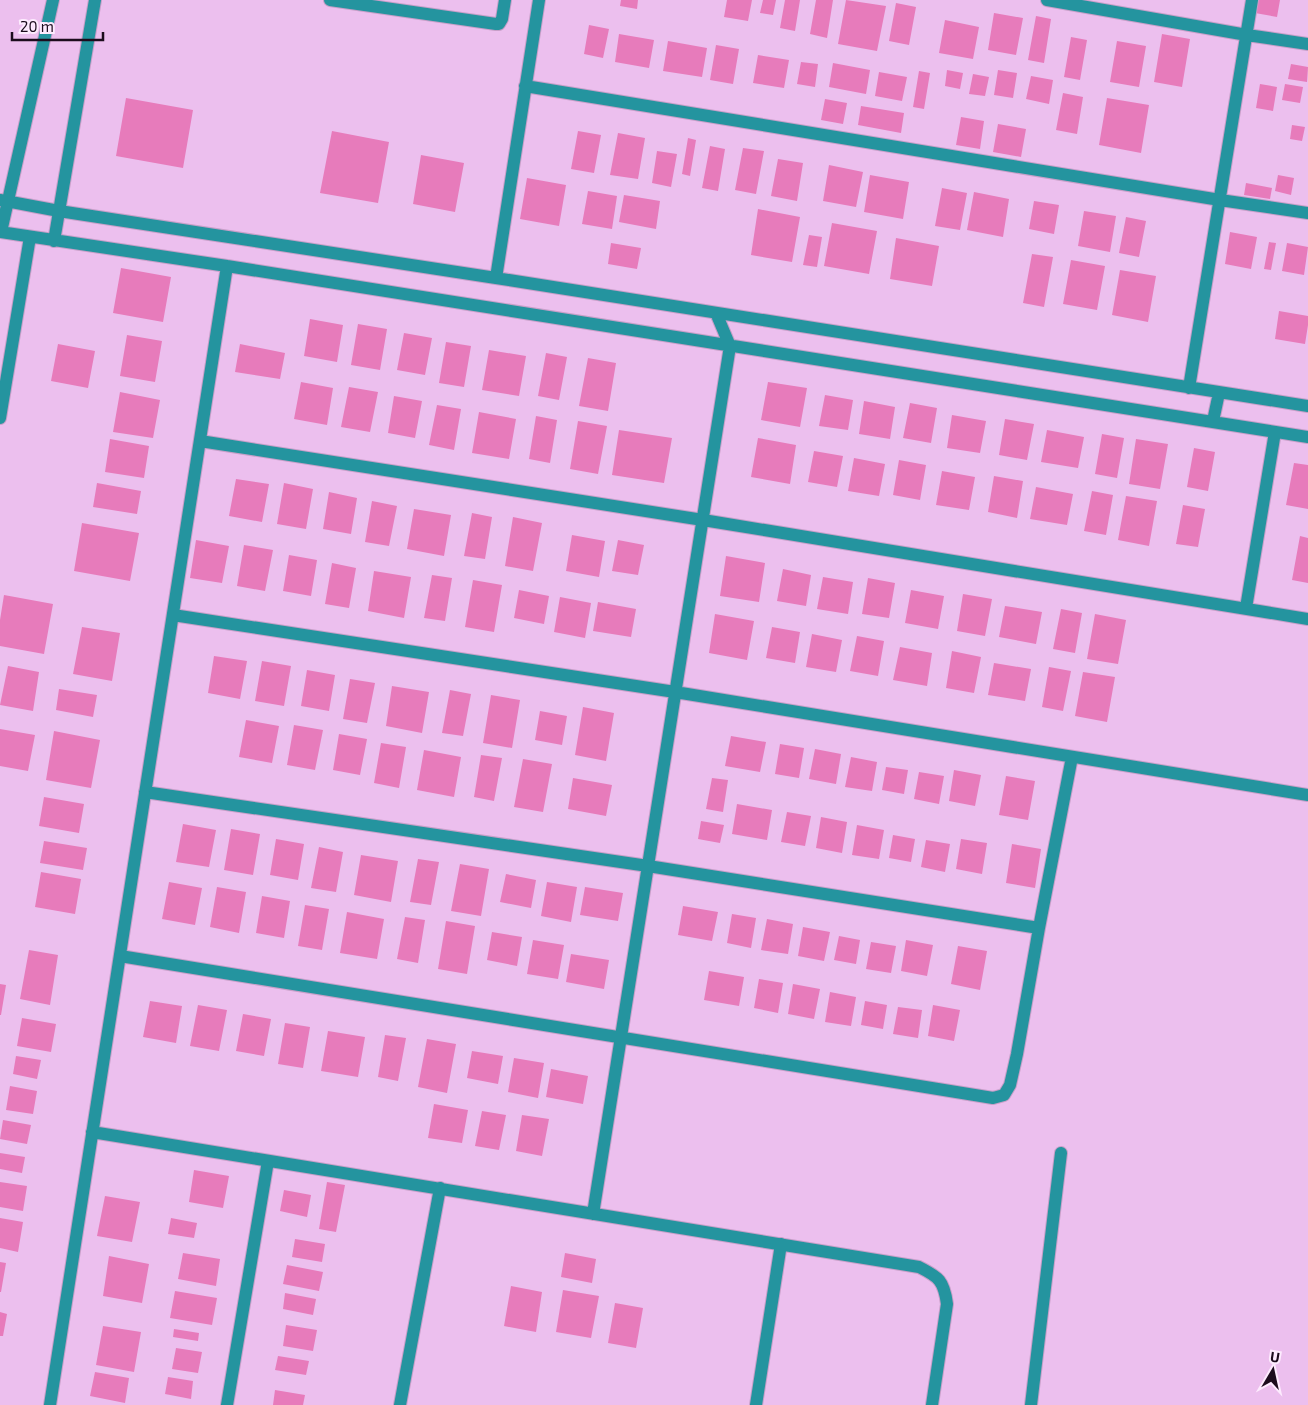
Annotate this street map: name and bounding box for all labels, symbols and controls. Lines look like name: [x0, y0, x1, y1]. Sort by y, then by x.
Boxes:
scale bar: [12, 10, 104, 42]
text: 20 m: [20, 17, 54, 35]
north arrow: [1248, 1345, 1298, 1395]
text: U: [1269, 1348, 1281, 1366]

